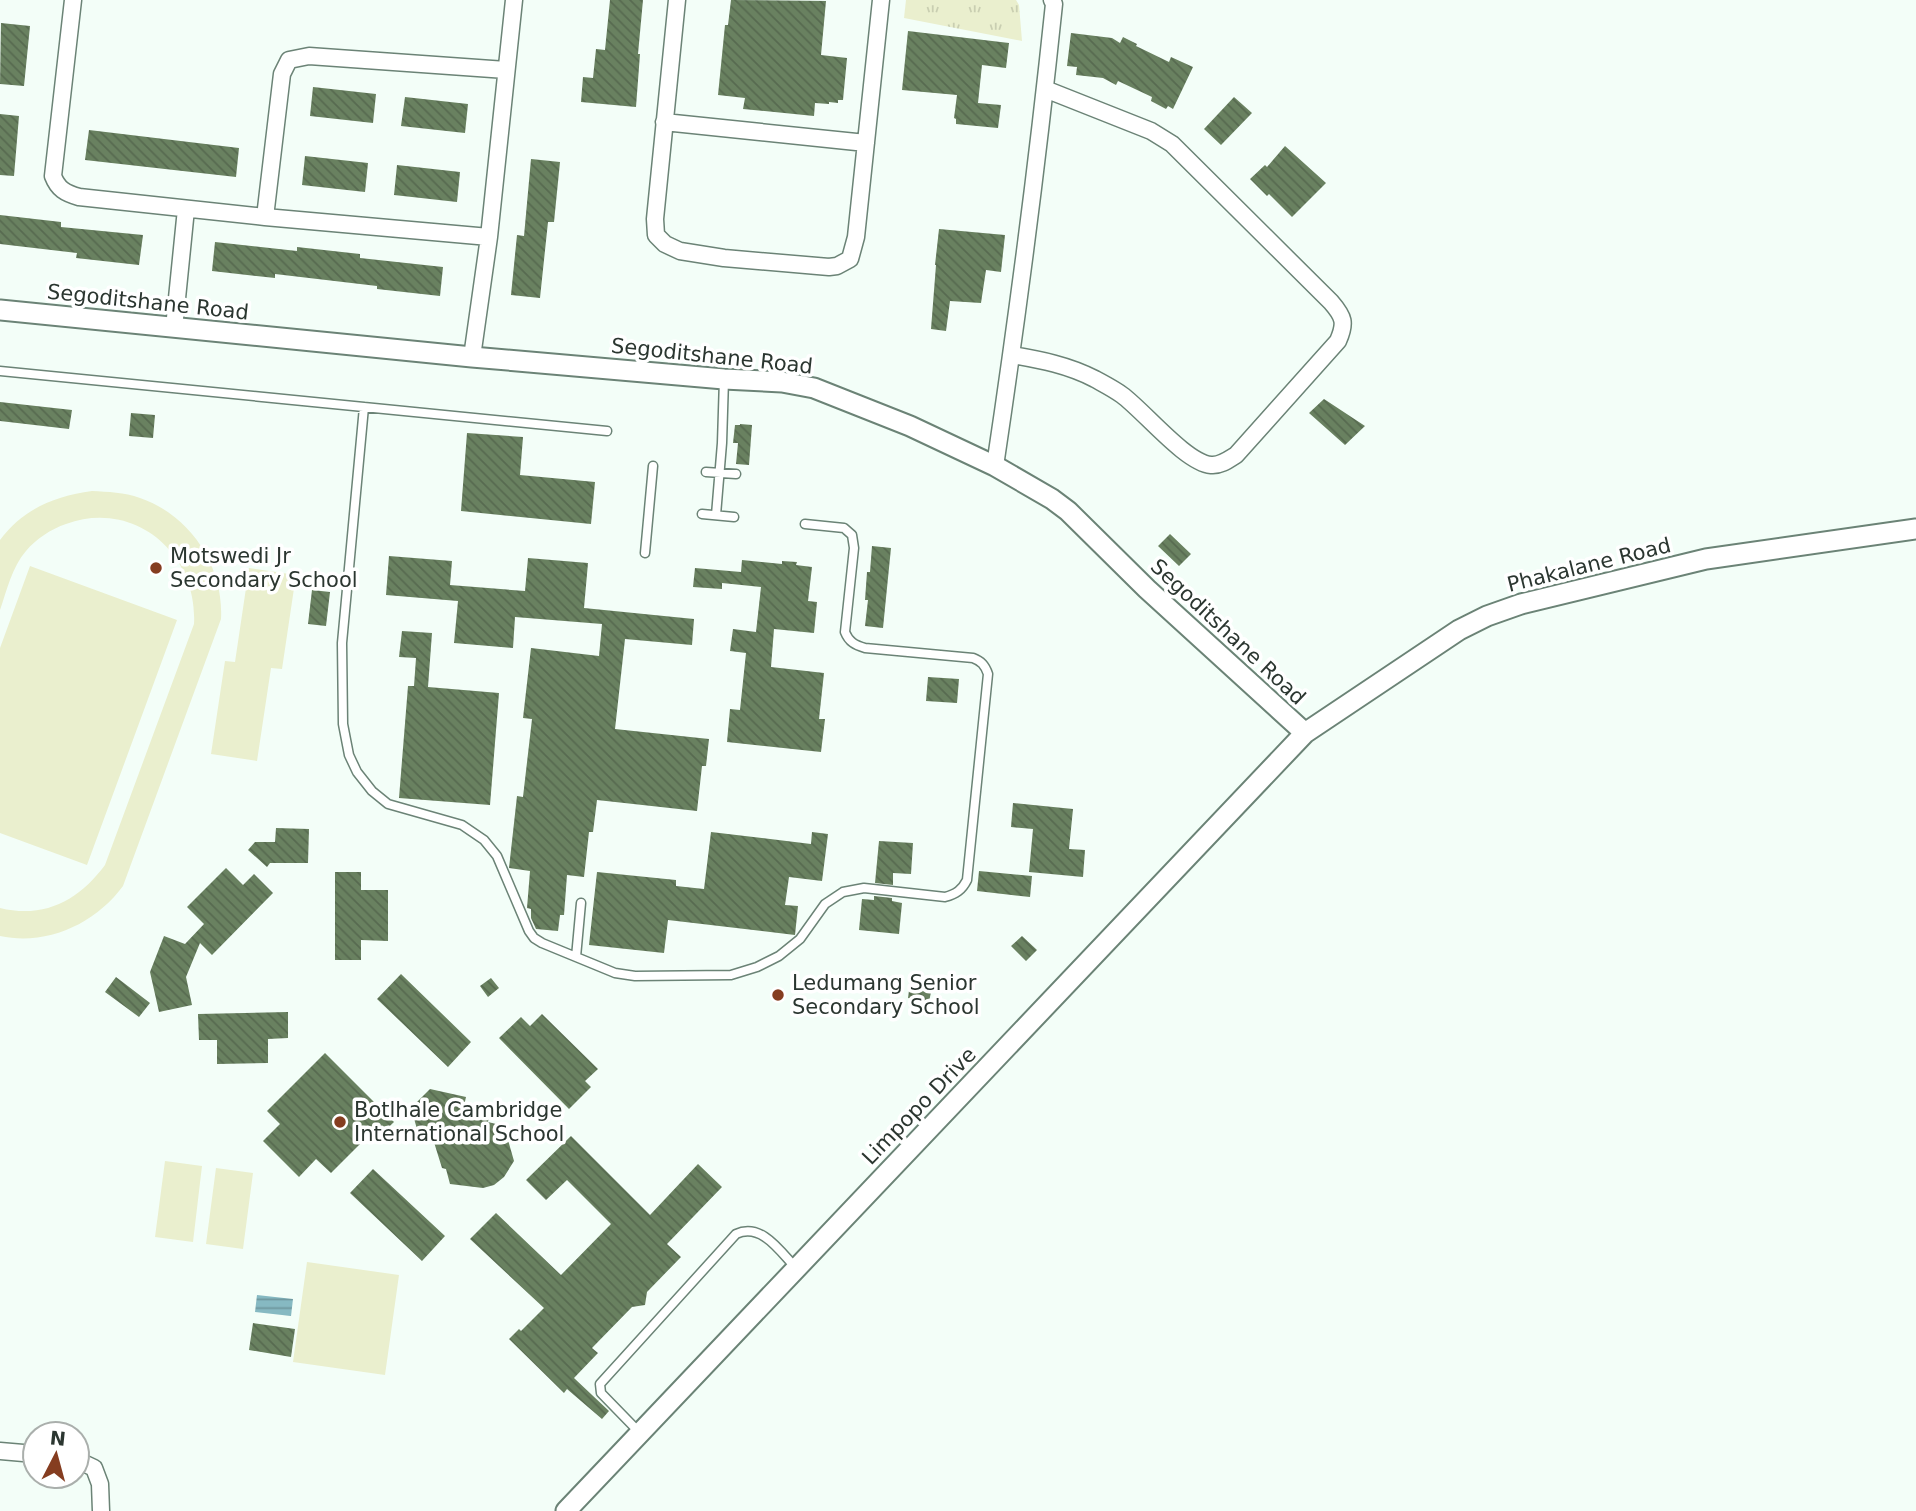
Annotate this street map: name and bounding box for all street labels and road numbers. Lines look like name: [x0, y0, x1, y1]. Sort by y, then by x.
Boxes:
street label: Segoditshane Road: [46, 279, 250, 325]
street label: Segoditshane Road: [610, 333, 814, 379]
street label: Phakalane Road: [1505, 533, 1673, 597]
street label: Segoditshane Road: [1146, 554, 1310, 710]
street label: Limpopo Drive: [857, 1043, 981, 1169]

